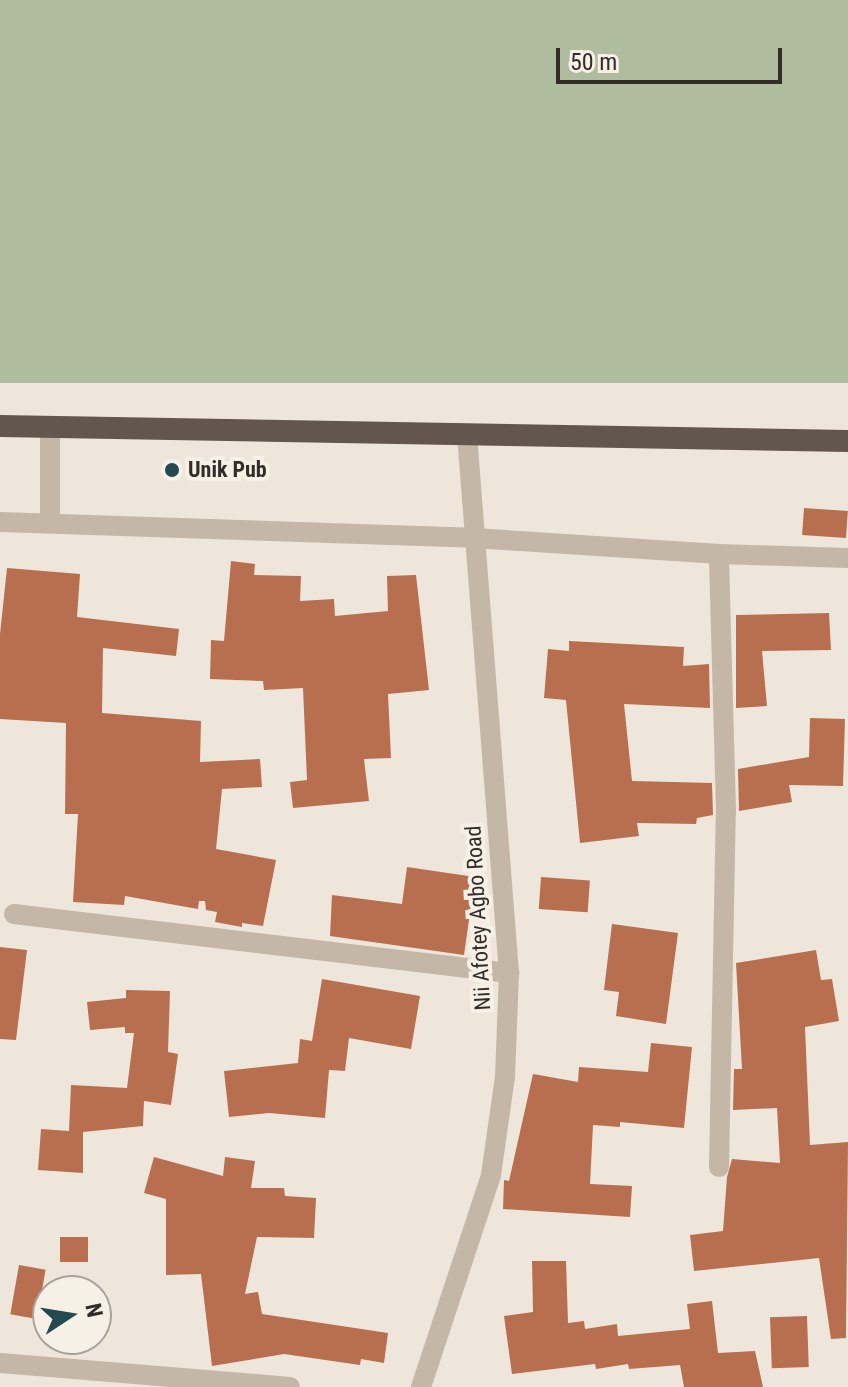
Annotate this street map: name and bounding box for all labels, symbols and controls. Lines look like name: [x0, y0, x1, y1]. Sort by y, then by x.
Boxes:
scale bar: [560, 32, 786, 82]
text: 50 m: [570, 48, 617, 76]
place label: Unik Pub: [188, 457, 267, 483]
marker: Unik Pub: [163, 461, 181, 479]
street label: Nii Afotey Agbo Road: [460, 825, 496, 1011]
north arrow: [32, 1275, 112, 1355]
text: N: [80, 1301, 108, 1320]

